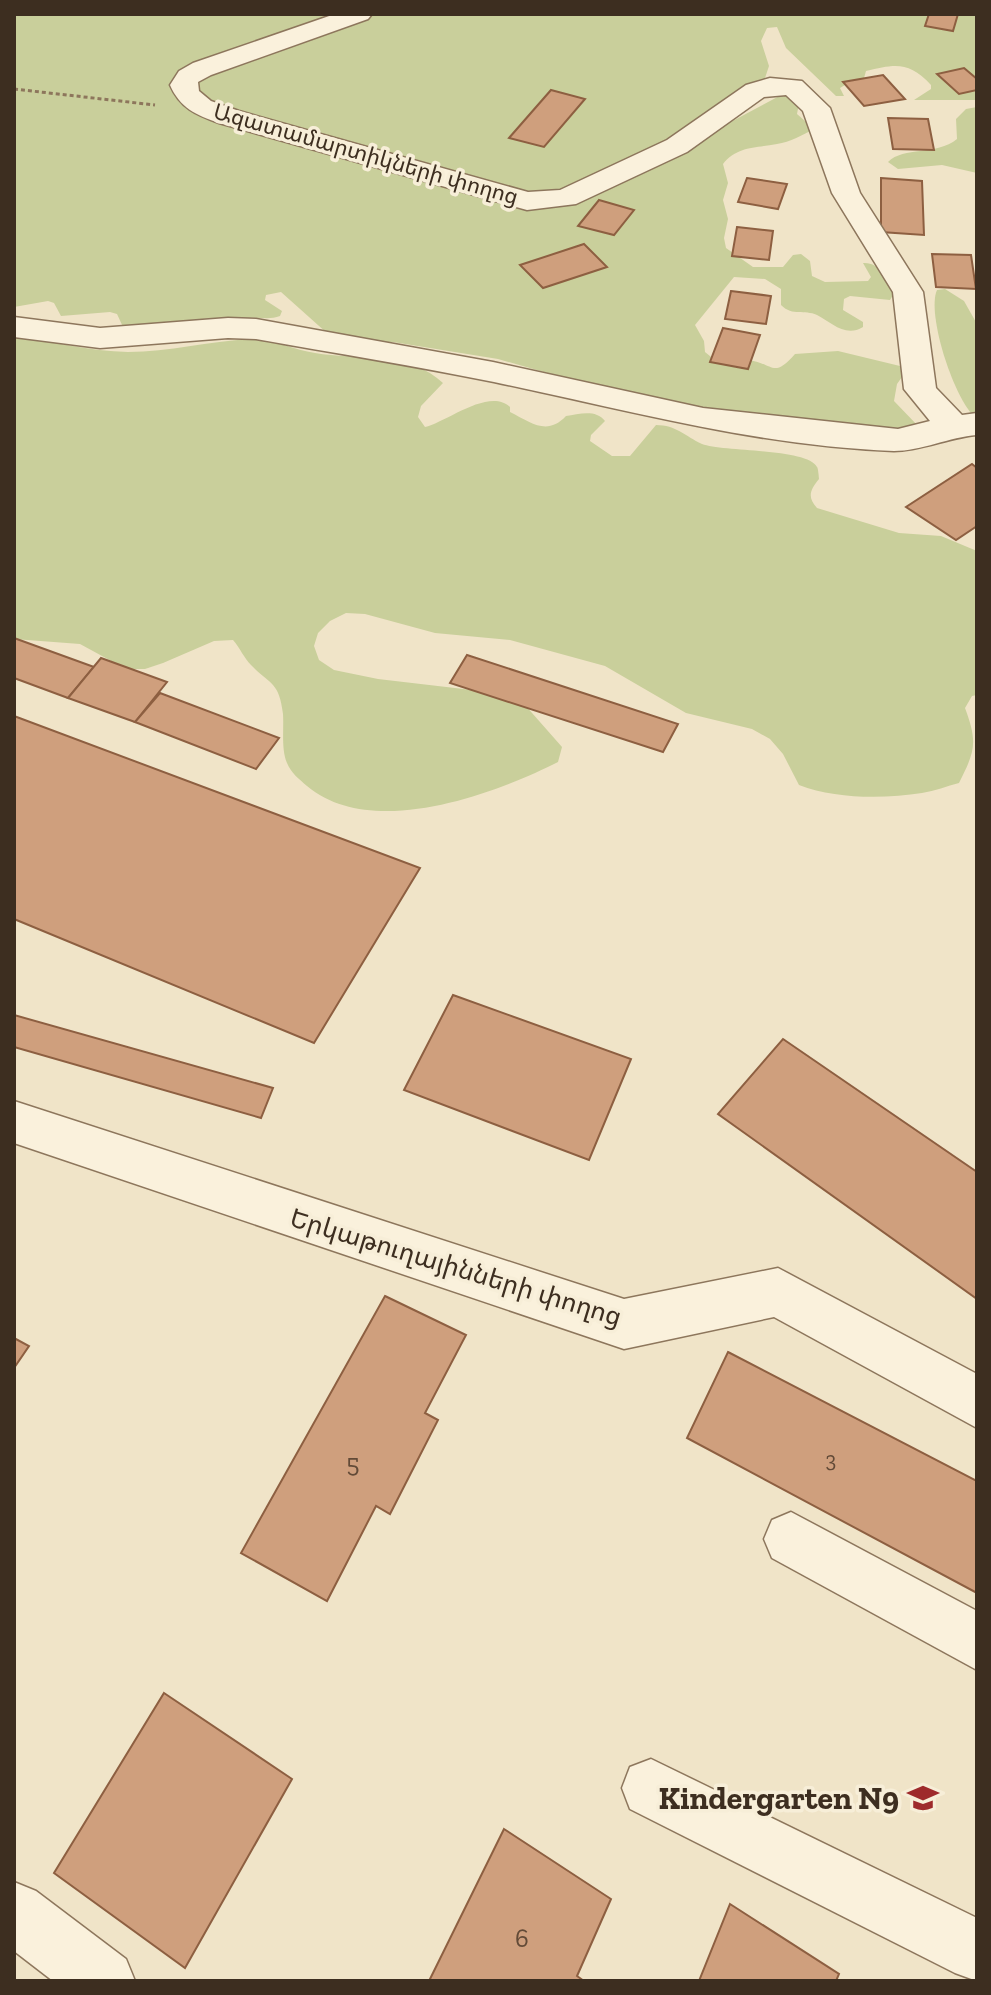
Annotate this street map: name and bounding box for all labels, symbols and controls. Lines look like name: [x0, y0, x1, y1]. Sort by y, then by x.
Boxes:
street label: Ազատամարտիկների փողոց: [210, 97, 522, 211]
street label: Երկաթուղայինների փողոց: [286, 1201, 626, 1333]
house number: 3: [826, 1446, 836, 1473]
house number: 5: [346, 1447, 360, 1479]
place label: Kindergarten N9: [658, 1779, 899, 1817]
school or university icon: Kindergarten N9: [906, 1781, 940, 1815]
house number: 6: [515, 1922, 529, 1954]

